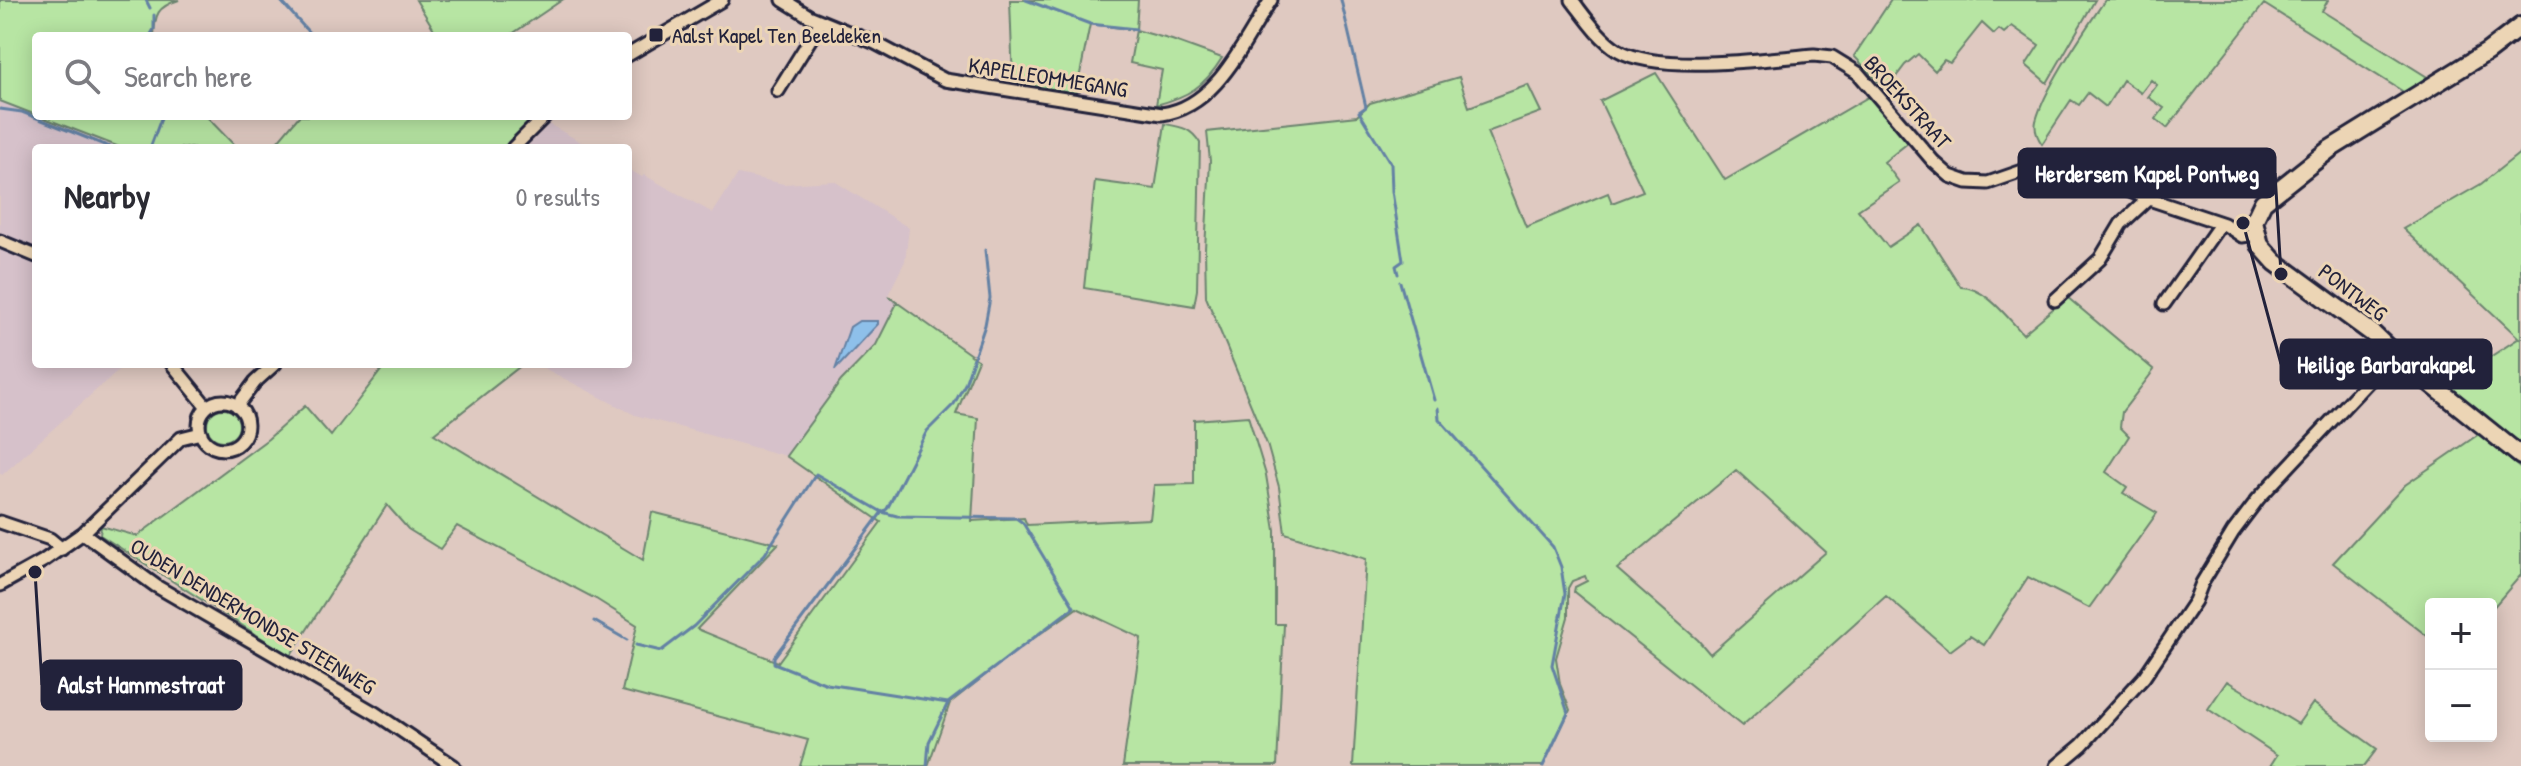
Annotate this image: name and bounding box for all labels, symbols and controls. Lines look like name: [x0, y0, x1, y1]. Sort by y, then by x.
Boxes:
place label: Aalst Kapel Ten Beeldeken: [672, 20, 881, 50]
marker: Aalst Kapel Ten Beeldeken: [647, 26, 665, 44]
search box: [32, 32, 632, 120]
street label: BROEKSTRAAT: [1858, 49, 1959, 156]
street label: KAPELLEOMMEGANG: [966, 50, 1130, 104]
icon: search: [60, 54, 104, 98]
text: Search here: [124, 56, 252, 96]
callout: Herdersem Kapel Pontweg: [2019, 149, 2275, 197]
text: Herdersem Kapel Pontweg: [2035, 157, 2259, 190]
text: Nearby: [64, 173, 150, 219]
text: 0 results: [516, 179, 600, 214]
street label: PONTWEG: [2313, 256, 2394, 328]
callout: Heilige Barbarakapel: [2281, 340, 2491, 388]
text: Heilige Barbarakapel: [2297, 348, 2476, 381]
street label: OUDEN DENDERMONDSE STEENWEG: [125, 531, 382, 701]
map controls: [2425, 598, 2497, 742]
button: +: [2425, 598, 2497, 670]
callout: Aalst Hammestraat: [42, 661, 241, 709]
text: Aalst Hammestraat: [57, 668, 225, 700]
button: −: [2425, 670, 2497, 742]

